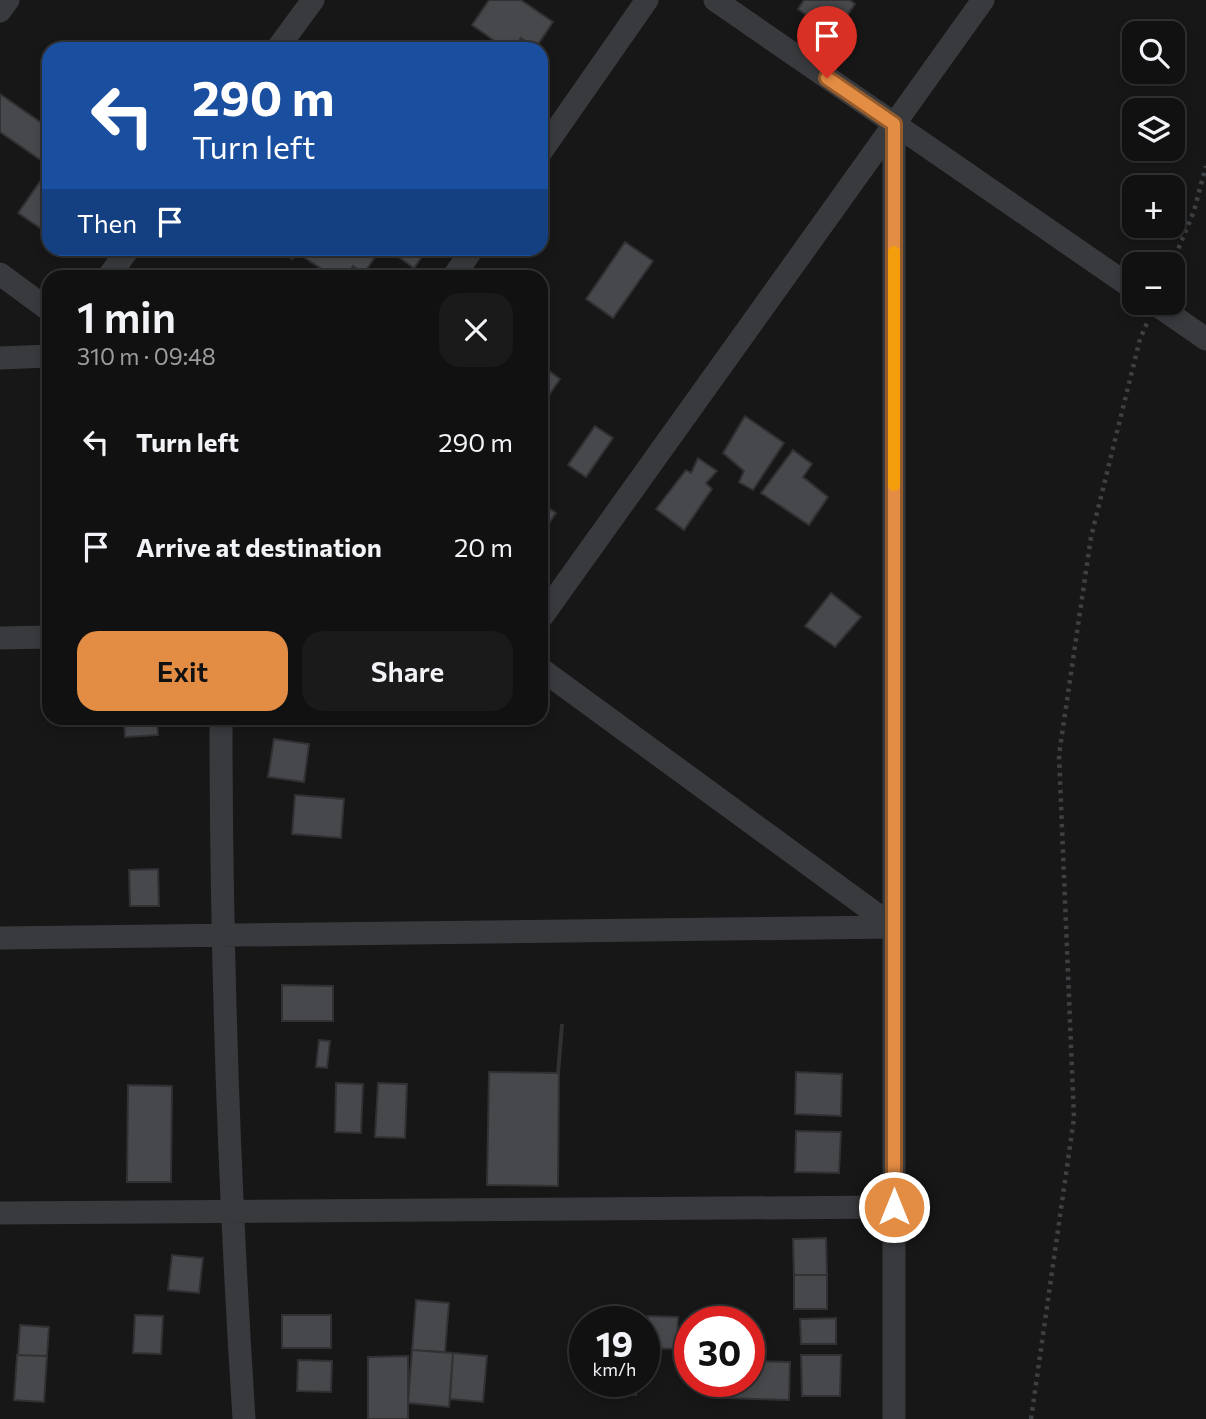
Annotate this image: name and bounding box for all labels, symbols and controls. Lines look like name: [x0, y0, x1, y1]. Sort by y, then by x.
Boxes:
pin: [797, 6, 857, 78]
icon: arrive: [808, 17, 846, 55]
map controls: [1122, 21, 1185, 315]
button: search: [1122, 21, 1185, 84]
text: 290 m: [192, 66, 334, 126]
icon: left: [77, 70, 168, 161]
button: layers: [1122, 98, 1185, 161]
text: Turn left: [192, 126, 316, 166]
button: +: [1122, 175, 1185, 238]
icon: arrive: [151, 203, 189, 241]
text: Then: [77, 207, 137, 238]
button: −: [1122, 252, 1185, 315]
text: 1 min: [77, 290, 176, 342]
button: close: [439, 293, 513, 367]
text: 310 m · 09:48: [77, 342, 216, 370]
icon: left: [77, 423, 115, 461]
text: Turn left: [136, 426, 239, 457]
text: 290 m: [438, 426, 513, 457]
icon: arrive: [77, 528, 115, 566]
text: Arrive at destination: [136, 531, 382, 562]
text: 20 m: [454, 531, 513, 562]
button: Exit: [77, 631, 288, 711]
button: Share: [302, 631, 513, 711]
position arrow: [857, 1170, 931, 1244]
speed limit sign: 30: [674, 1306, 765, 1397]
text: 19: [596, 1321, 633, 1364]
text: km/h: [593, 1358, 636, 1380]

